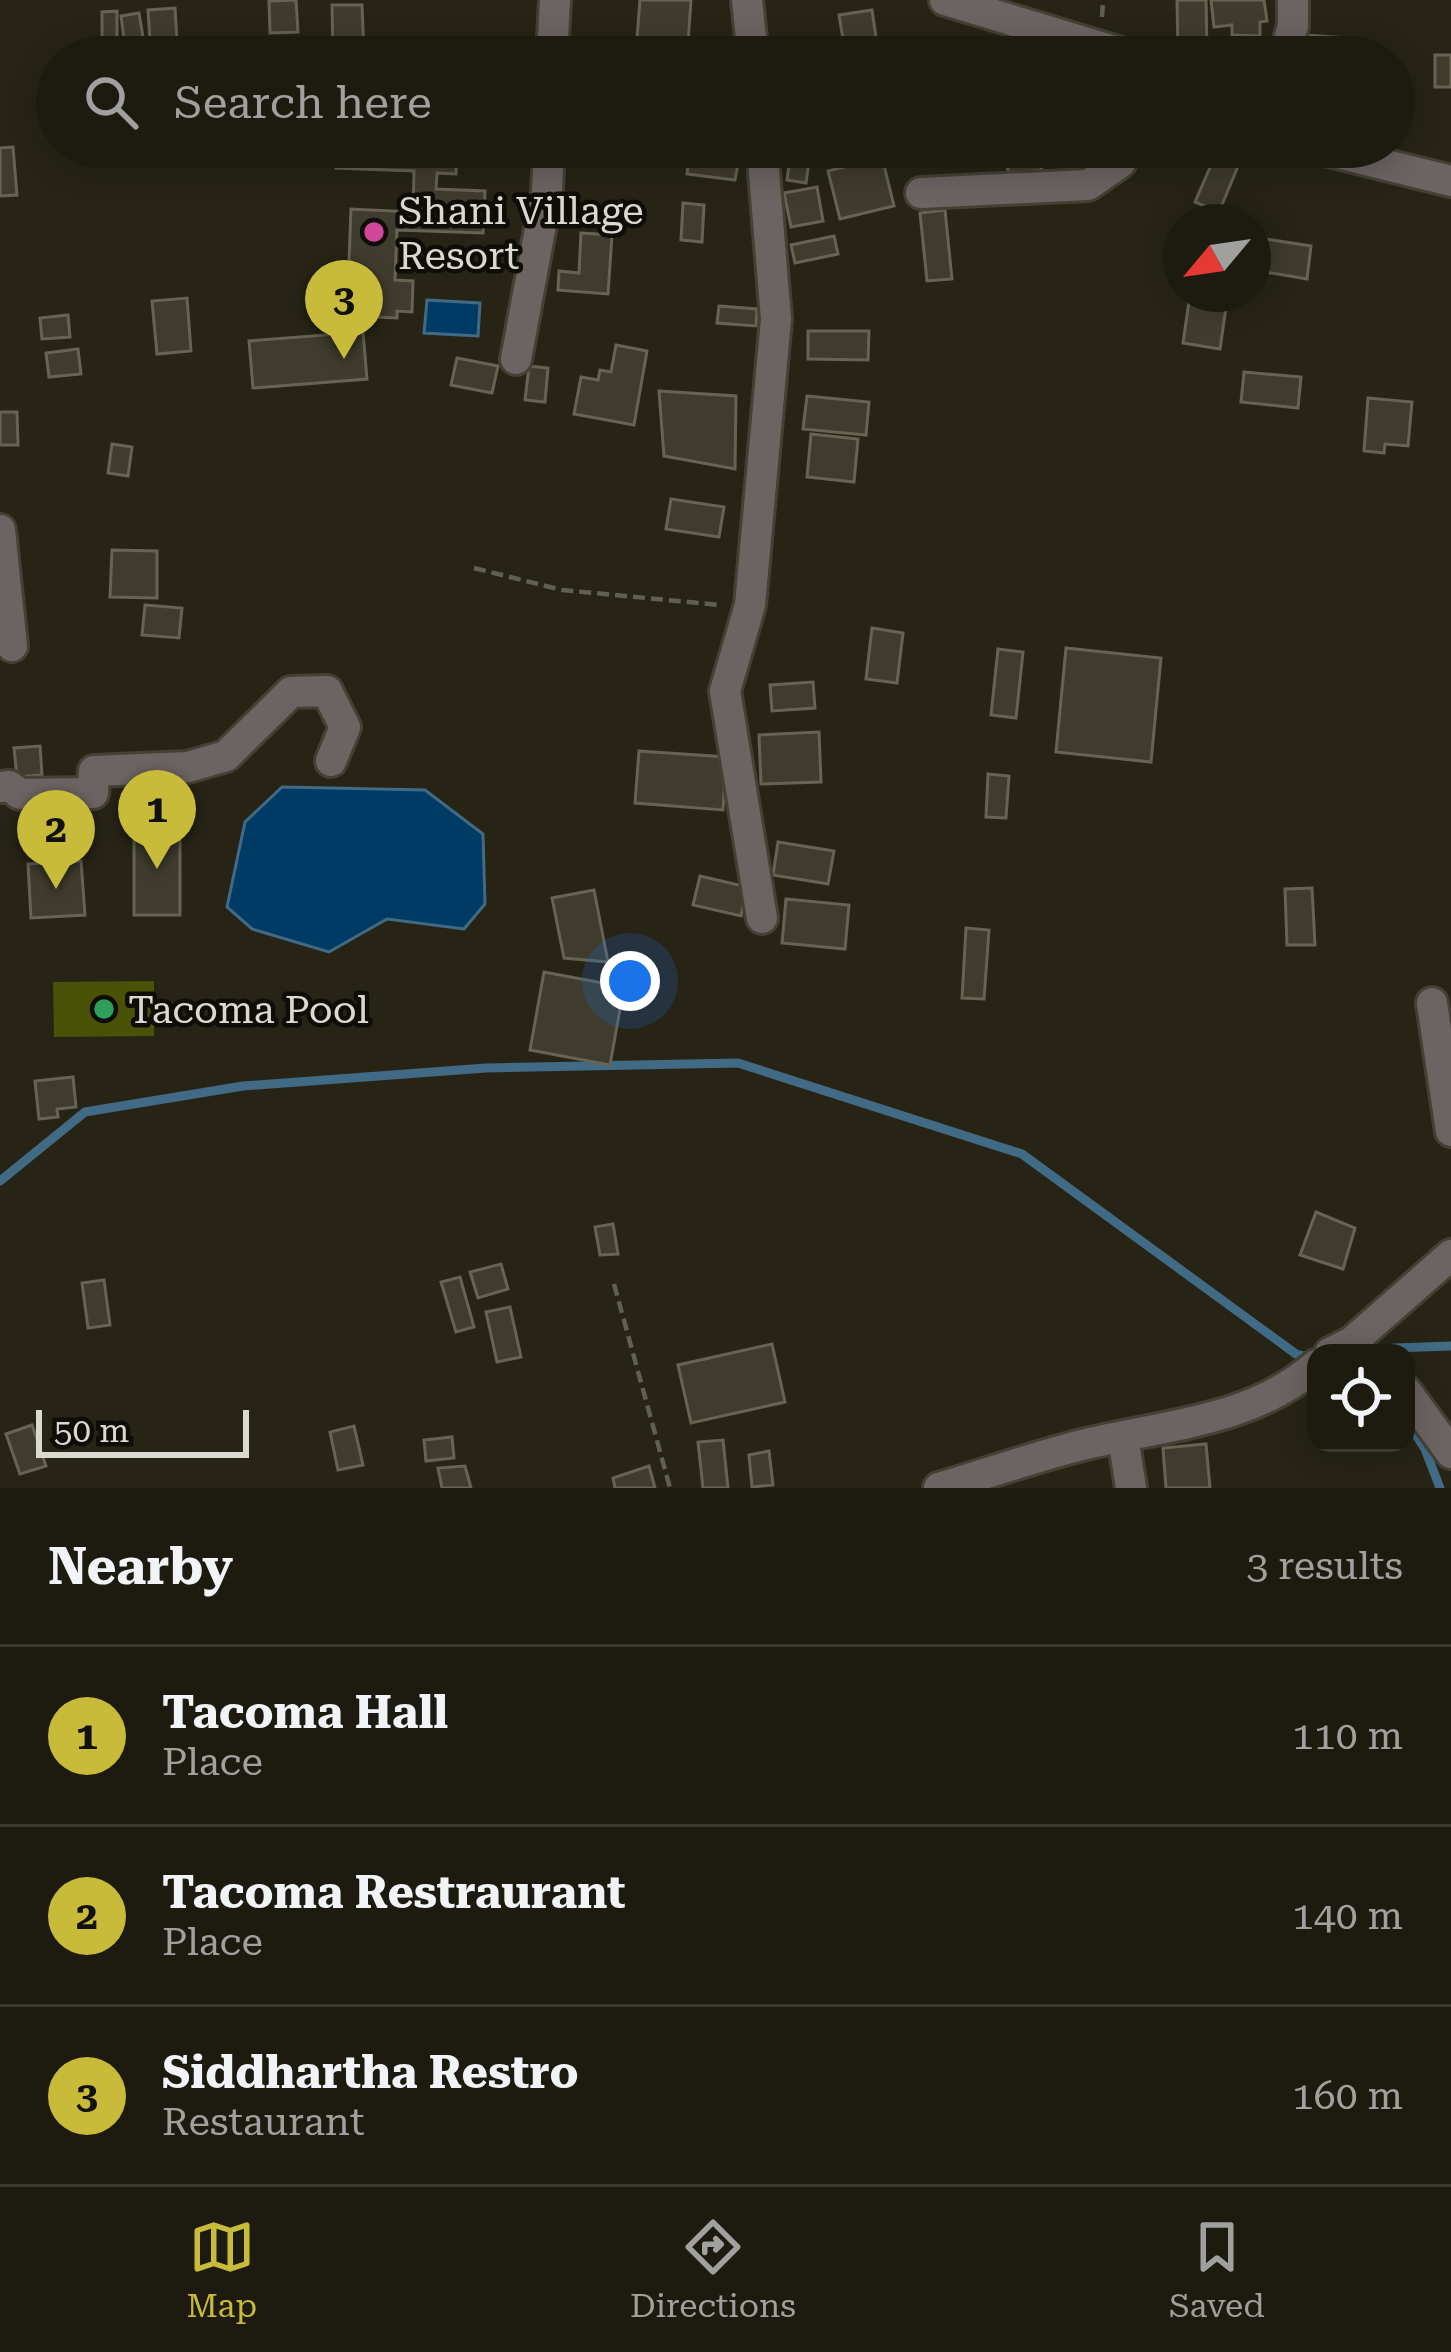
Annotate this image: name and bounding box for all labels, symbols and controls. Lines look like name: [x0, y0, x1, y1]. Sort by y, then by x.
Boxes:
search box: [36, 36, 1415, 168]
icon: search: [78, 69, 144, 135]
text: Search here: [174, 76, 432, 129]
place label: Shani Village Resort: [398, 188, 644, 279]
north arrow: [1163, 204, 1271, 312]
marker: Shani Village Resort: [361, 219, 387, 245]
pin: 3: [305, 260, 383, 359]
pin: 1: [118, 770, 196, 869]
pin: 2: [17, 790, 95, 889]
your location: [600, 951, 660, 1011]
place label: Tacoma Pool: [128, 987, 369, 1033]
marker: Tacoma Pool: [91, 996, 117, 1022]
map controls: [1307, 1344, 1415, 1452]
button: locate: [1307, 1344, 1415, 1452]
scale bar: [36, 1404, 249, 1457]
text: 50 m: [54, 1411, 129, 1450]
text: Nearby: [48, 1537, 233, 1596]
text: 3 results: [1246, 1543, 1403, 1589]
text: Tacoma Hall: [162, 1686, 448, 1739]
text: 1: [76, 1713, 98, 1759]
text: 110 m: [1292, 1713, 1403, 1759]
text: Place: [162, 1739, 263, 1785]
text: Tacoma Restraurant: [162, 1866, 626, 1919]
text: 2: [76, 1893, 98, 1939]
text: 140 m: [1292, 1893, 1403, 1939]
text: Place: [162, 1919, 263, 1965]
text: Siddhartha Restro: [162, 2046, 578, 2099]
text: 3: [76, 2073, 98, 2119]
text: 160 m: [1292, 2073, 1403, 2119]
text: Restaurant: [162, 2099, 365, 2145]
tab: Map: [186, 2214, 257, 2325]
tab: Directions: [630, 2214, 796, 2325]
tab: Saved: [1169, 2214, 1265, 2325]

